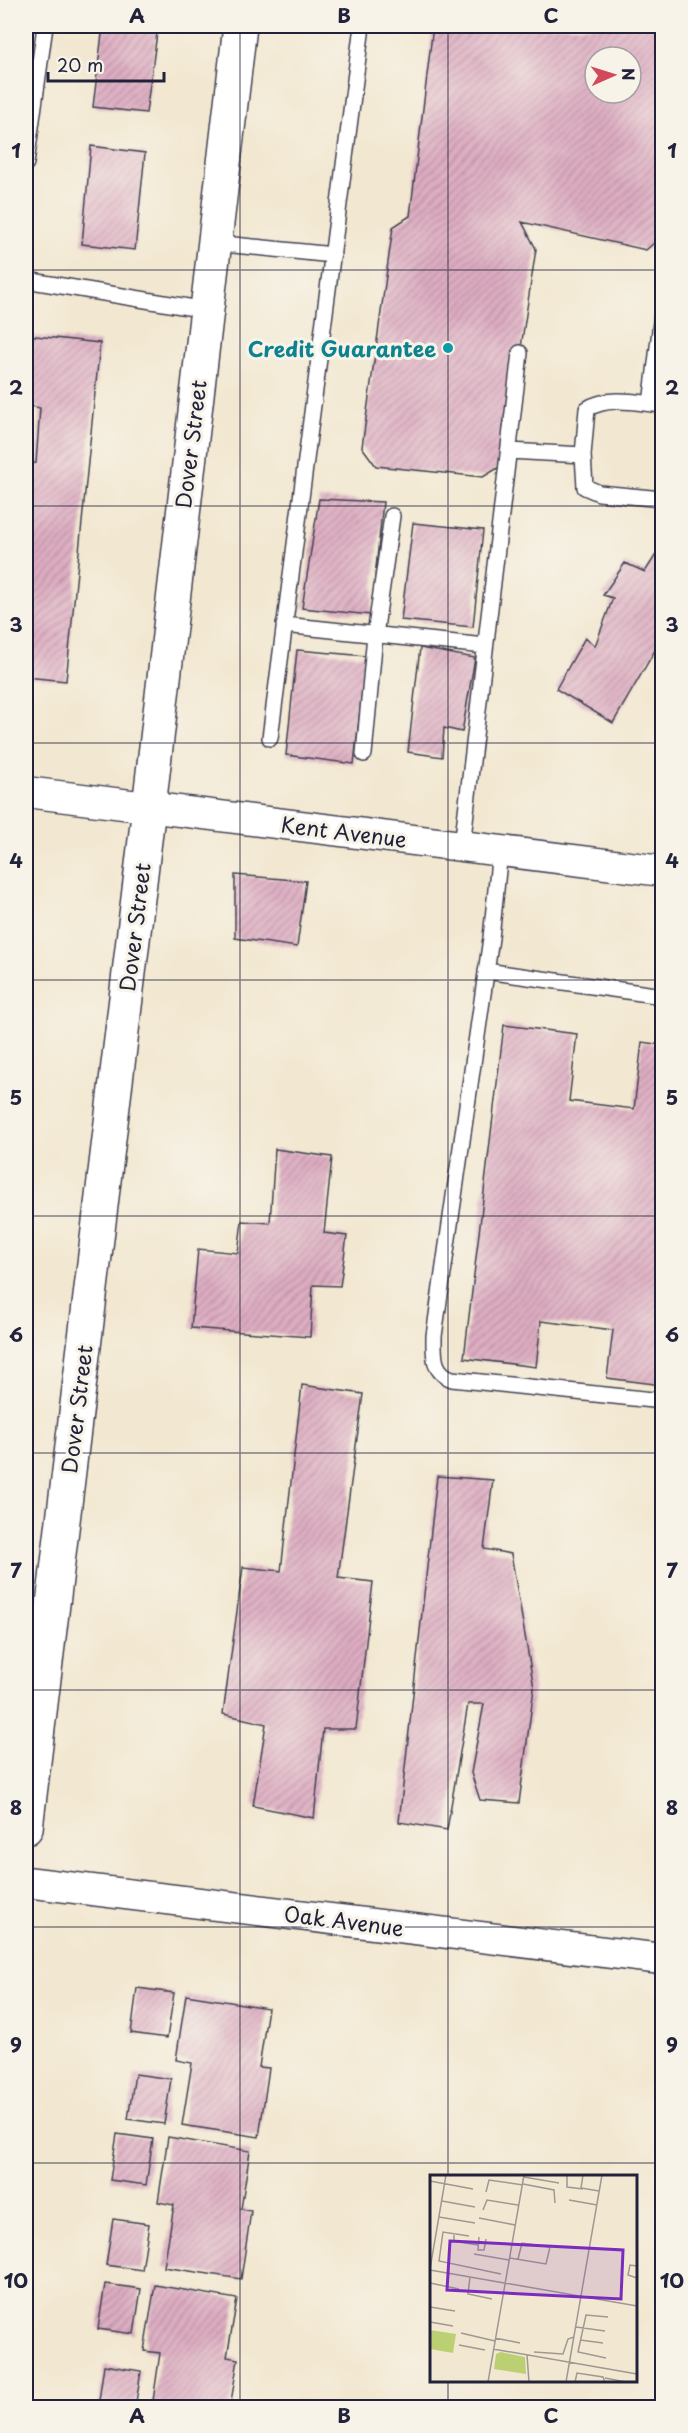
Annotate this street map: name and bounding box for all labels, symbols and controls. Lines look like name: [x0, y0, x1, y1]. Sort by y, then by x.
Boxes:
text: A: [129, 0, 145, 30]
text: B: [337, 0, 351, 30]
text: C: [543, 0, 559, 30]
scale bar: [48, 45, 164, 83]
north arrow: [583, 45, 643, 105]
text: 20 m: [57, 51, 103, 78]
text: N: [617, 67, 641, 81]
text: 1: [11, 135, 21, 165]
text: 1: [667, 135, 677, 165]
place label: Credit Guarantee: [248, 332, 436, 364]
marker: Credit Guarantee: [441, 341, 455, 355]
text: 2: [9, 372, 23, 402]
text: 2: [665, 372, 679, 402]
street label: Dover Street: [166, 378, 214, 510]
text: 3: [9, 609, 23, 639]
text: 3: [665, 609, 679, 639]
street label: Kent Avenue: [279, 807, 409, 855]
text: 4: [9, 845, 23, 875]
text: 4: [665, 845, 679, 875]
street label: Dover Street: [110, 861, 158, 993]
text: 5: [10, 1082, 22, 1112]
text: 5: [666, 1082, 678, 1112]
text: 6: [9, 1319, 23, 1349]
text: 6: [665, 1319, 679, 1349]
street label: Dover Street: [52, 1343, 100, 1475]
text: 7: [10, 1555, 22, 1585]
text: 7: [666, 1555, 678, 1585]
text: 8: [10, 1792, 22, 1822]
text: 8: [666, 1792, 678, 1822]
street label: Oak Avenue: [282, 1897, 406, 1943]
text: 9: [10, 2029, 22, 2059]
text: 9: [666, 2029, 678, 2059]
inset map: [430, 2175, 637, 2382]
text: 10: [4, 2265, 28, 2295]
text: 10: [660, 2265, 684, 2295]
text: A: [129, 2400, 145, 2430]
text: B: [337, 2400, 351, 2430]
text: C: [543, 2400, 559, 2430]

